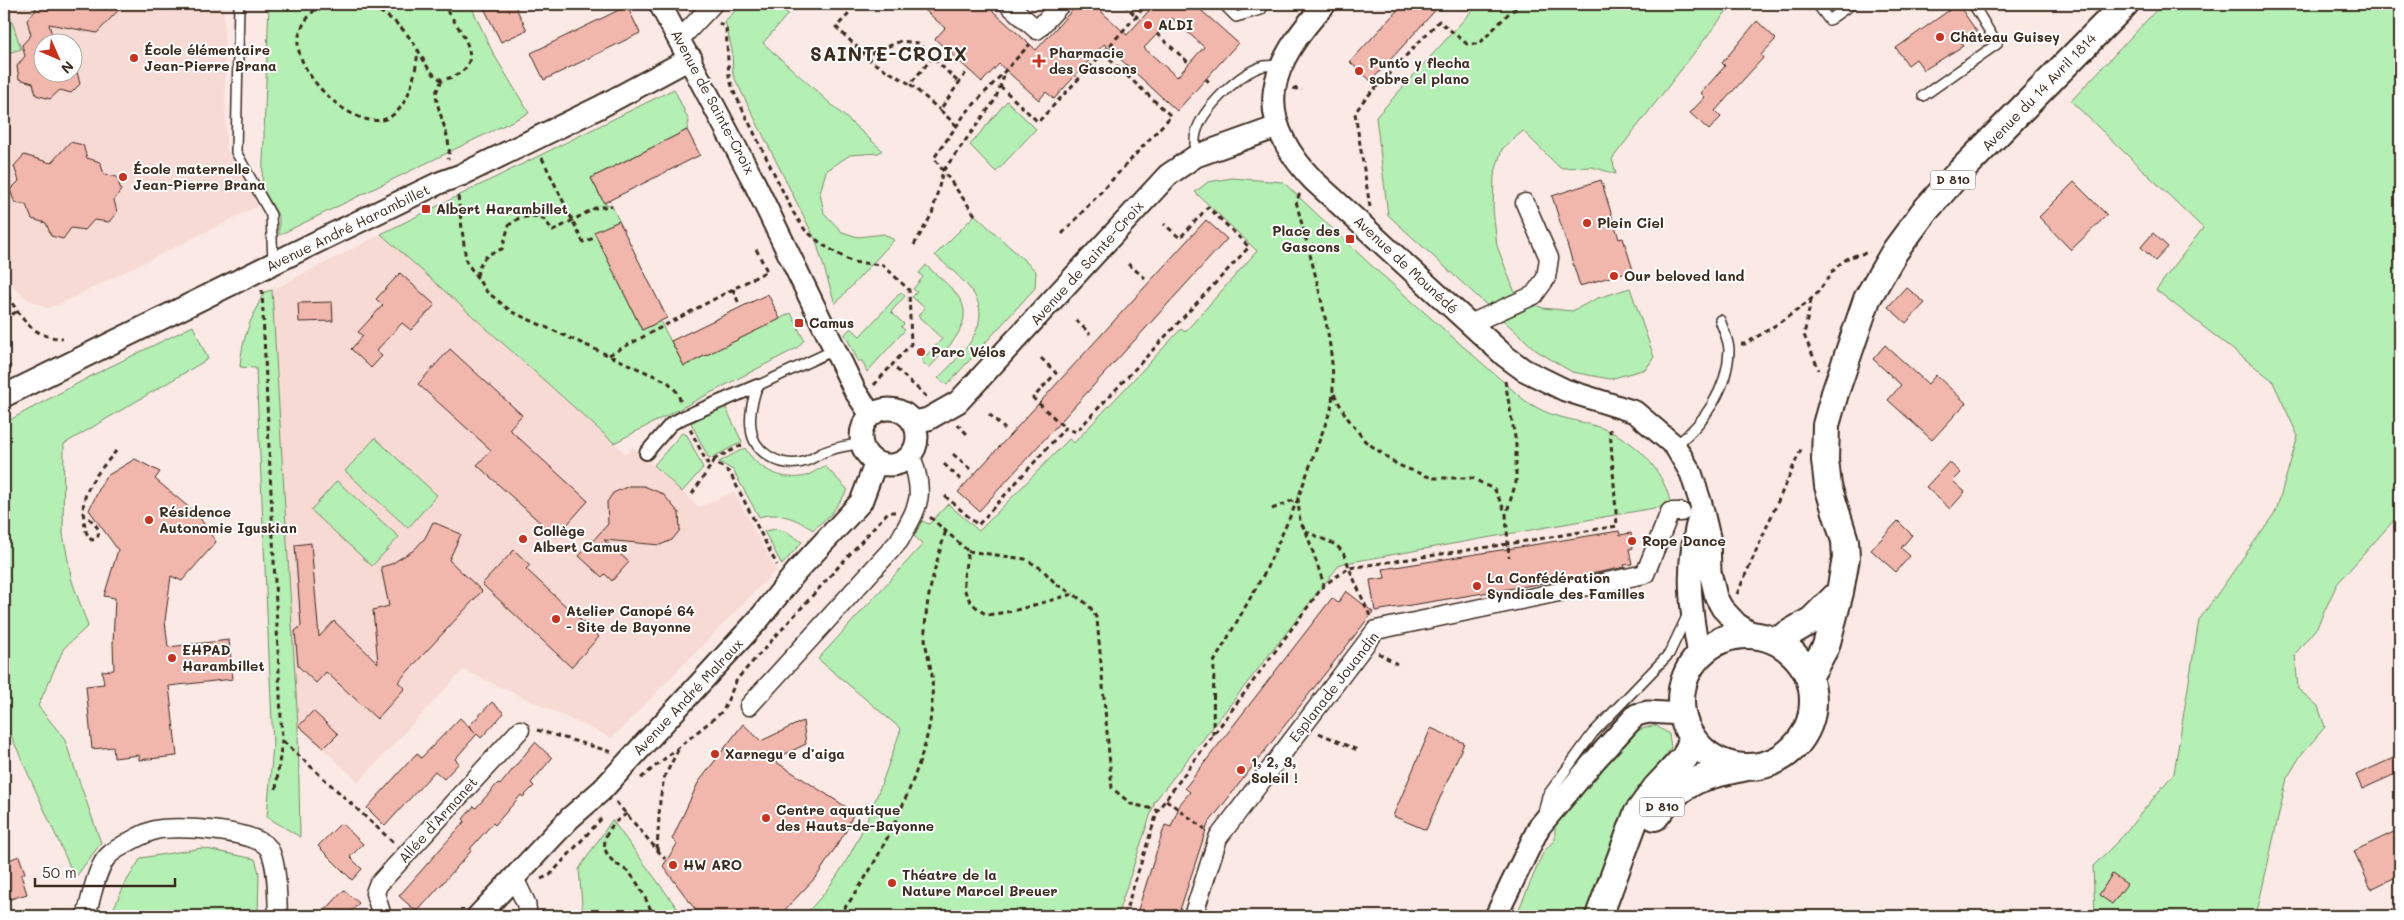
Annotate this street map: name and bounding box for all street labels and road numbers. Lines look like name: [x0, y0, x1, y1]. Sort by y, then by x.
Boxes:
street label: Avenue de Sainte-Croix: [667, 26, 760, 177]
street label: Avenue du 14 Avril 1814: [1977, 28, 2101, 155]
road number: D 810: [1930, 170, 1976, 190]
street label: Avenue André Harambillet: [263, 180, 433, 276]
street label: Avenue de Sainte-Croix: [1026, 196, 1148, 329]
street label: Avenue de Mounédé: [1350, 211, 1463, 318]
street label: Esplanade Jouandin: [1284, 628, 1383, 746]
street label: Avenue André Malraux: [628, 634, 747, 759]
street label: Allée d'Armanet: [394, 773, 481, 867]
road number: D 810: [1640, 798, 1684, 816]

